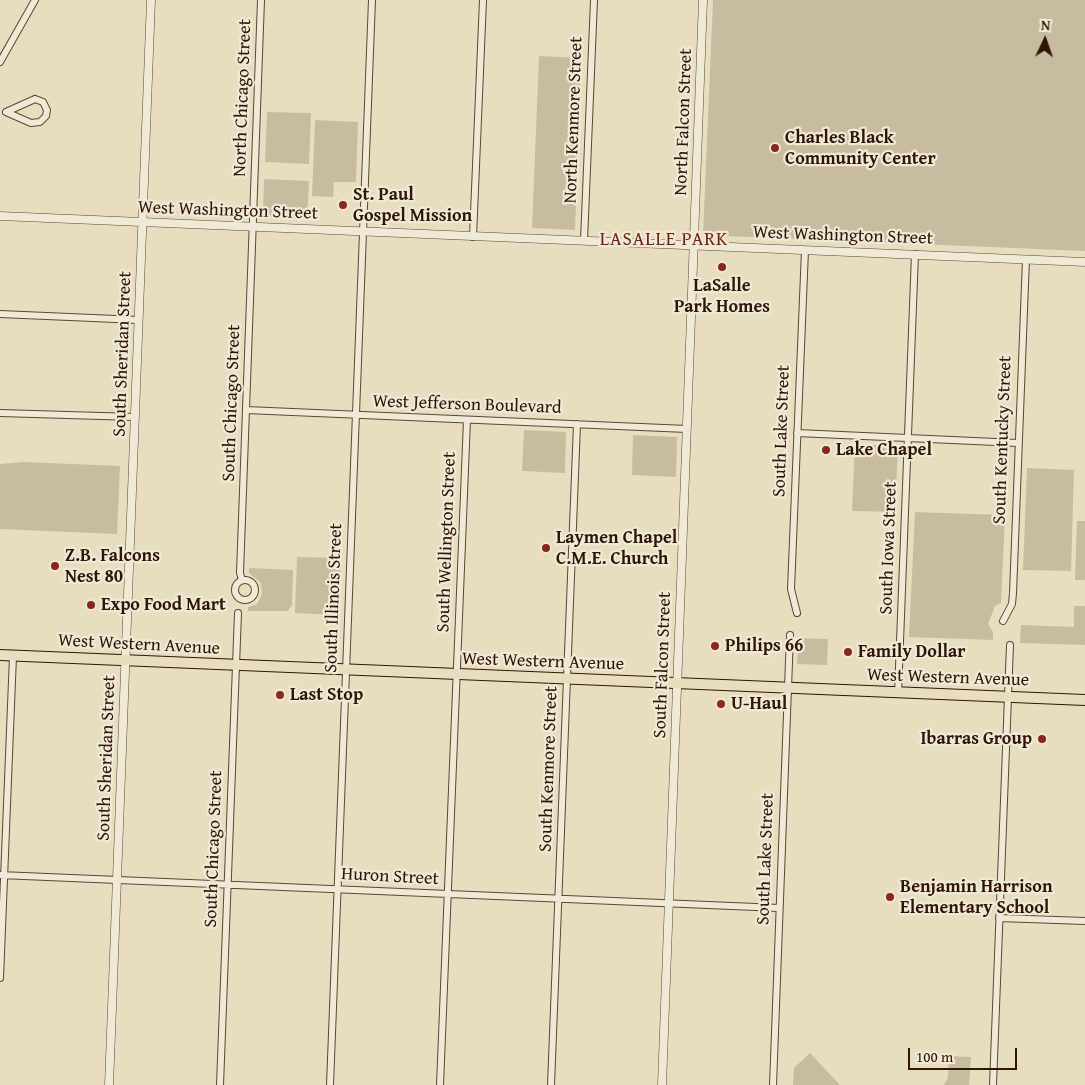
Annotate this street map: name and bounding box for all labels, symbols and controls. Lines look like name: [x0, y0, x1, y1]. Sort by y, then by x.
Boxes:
north arrow: [1020, 15, 1070, 65]
text: N: [1041, 15, 1051, 35]
street label: North Chicago Street: [229, 19, 257, 177]
street label: North Kenmore Street: [560, 36, 588, 204]
street label: North Falcon Street: [671, 48, 697, 196]
place label: Charles Black Community Center: [785, 127, 936, 170]
marker: Charles Black Community Center: [769, 142, 781, 154]
place label: St. Paul Gospel Mission: [353, 184, 472, 226]
street label: West Washington Street: [138, 197, 318, 225]
marker: St. Paul Gospel Mission: [337, 199, 349, 211]
street label: West Washington Street: [753, 222, 933, 250]
district label: LASALLE PARK: [598, 229, 730, 251]
marker: LaSalle Park Homes: [716, 261, 728, 273]
street label: South Sheridan Street: [109, 271, 137, 437]
place label: LaSalle Park Homes: [674, 275, 770, 318]
street label: South Chicago Street: [218, 324, 246, 482]
street label: South Kentucky Street: [989, 355, 1017, 525]
street label: South Lake Street: [769, 365, 795, 497]
street label: West Jefferson Boulevard: [372, 391, 562, 419]
place label: Lake Chapel: [836, 439, 932, 461]
marker: Lake Chapel: [820, 444, 832, 456]
street label: South Wellington Street: [433, 451, 461, 633]
street label: South Iowa Street: [876, 481, 902, 615]
street label: South Illinois Street: [321, 523, 347, 673]
place label: Laymen Chapel C.M.E. Church: [556, 527, 677, 570]
marker: Laymen Chapel C.M.E. Church: [540, 542, 552, 554]
place label: Z.B. Falcons Nest 80: [65, 545, 160, 588]
marker: Z.B. Falcons Nest 80: [49, 560, 61, 572]
street label: South Falcon Street: [650, 591, 676, 739]
place label: Expo Food Mart: [101, 594, 226, 616]
marker: Expo Food Mart: [85, 599, 97, 611]
street label: West Western Avenue: [57, 630, 221, 660]
place label: Philips 66: [725, 635, 803, 657]
marker: Philips 66: [709, 640, 721, 652]
place label: Family Dollar: [858, 641, 966, 663]
marker: Family Dollar: [842, 646, 854, 658]
street label: West Western Avenue: [462, 648, 624, 676]
street label: West Western Avenue: [867, 664, 1029, 692]
street label: South Sheridan Street: [93, 675, 121, 841]
place label: Last Stop: [290, 684, 363, 706]
street label: South Kenmore Street: [535, 686, 563, 852]
marker: Last Stop: [274, 689, 286, 701]
place label: U-Haul: [731, 693, 787, 715]
marker: U-Haul: [715, 698, 727, 710]
place label: Ibarras Group: [920, 728, 1032, 750]
marker: Ibarras Group: [1036, 733, 1048, 745]
street label: South Chicago Street: [200, 770, 228, 928]
street label: South Lake Street: [753, 793, 779, 925]
street label: Huron Street: [341, 864, 439, 890]
place label: Benjamin Harrison Elementary School: [900, 876, 1053, 919]
marker: Benjamin Harrison Elementary School: [884, 891, 896, 903]
scale bar: [910, 1038, 1019, 1070]
text: 100 m: [916, 1046, 953, 1067]

